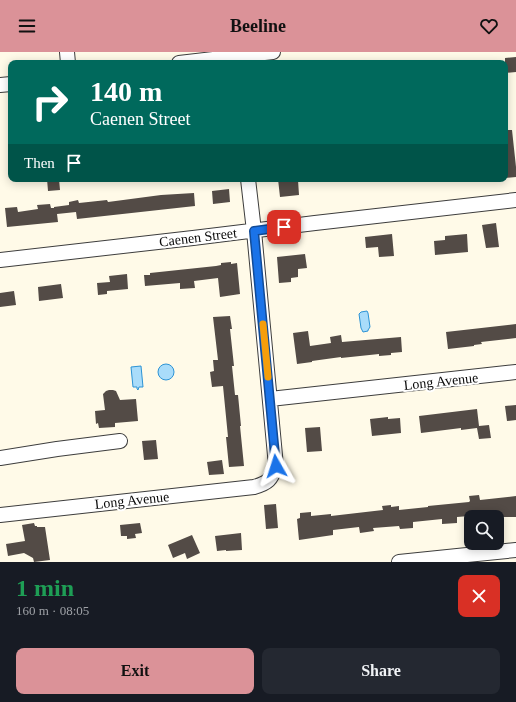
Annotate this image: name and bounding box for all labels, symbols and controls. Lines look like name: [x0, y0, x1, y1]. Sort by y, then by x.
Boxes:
icon: menu: [16, 15, 38, 37]
icon: heart: [478, 15, 500, 37]
text: Beeline: [230, 16, 286, 36]
icon: right: [24, 76, 76, 128]
text: 140 m: [90, 76, 162, 107]
text: Caenen Street: [90, 109, 190, 129]
icon: arrive: [63, 152, 85, 174]
text: Then: [24, 155, 55, 171]
pin: [267, 210, 301, 244]
icon: arrive: [273, 216, 295, 238]
street label: Caenen Street: [158, 225, 238, 250]
street label: Long Avenue: [403, 370, 479, 393]
position arrow: [255, 445, 297, 487]
street label: Long Avenue: [94, 489, 170, 512]
map controls: [464, 510, 504, 550]
button: search: [464, 510, 504, 550]
text: 1 min: [16, 575, 74, 601]
button: close: [458, 575, 500, 617]
text: 160 m · 08:05: [16, 603, 89, 618]
button: Exit: [16, 648, 254, 694]
button: Share: [262, 648, 500, 694]

